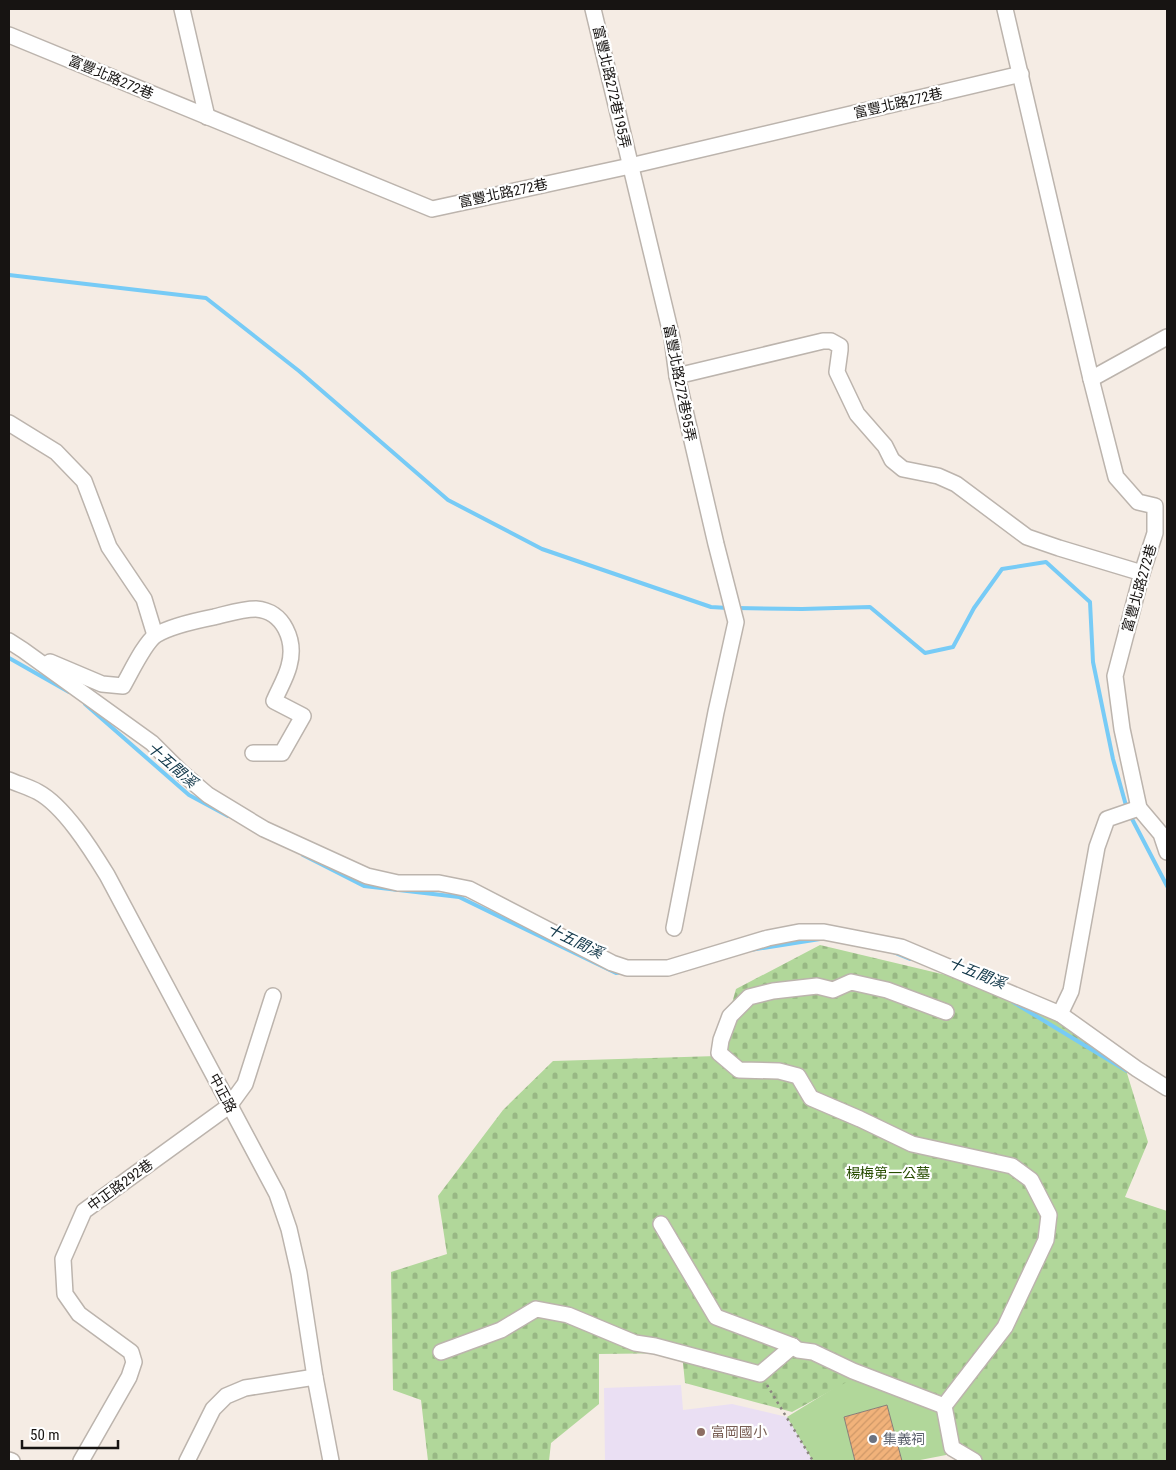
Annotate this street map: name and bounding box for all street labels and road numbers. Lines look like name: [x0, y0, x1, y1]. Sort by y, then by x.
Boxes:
street label: 富豐北路272巷195弄: [590, 24, 634, 150]
street label: 富豐北路272巷: [66, 52, 156, 102]
street label: 富豐北路272巷: [852, 85, 944, 121]
street label: 富豐北路272巷: [457, 176, 549, 210]
street label: 富豐北路272巷95弄: [661, 323, 699, 443]
street label: 富豐北路272巷: [1119, 542, 1159, 634]
street label: 中正路: [206, 1071, 240, 1115]
street label: 中正路292巷: [84, 1156, 156, 1214]

